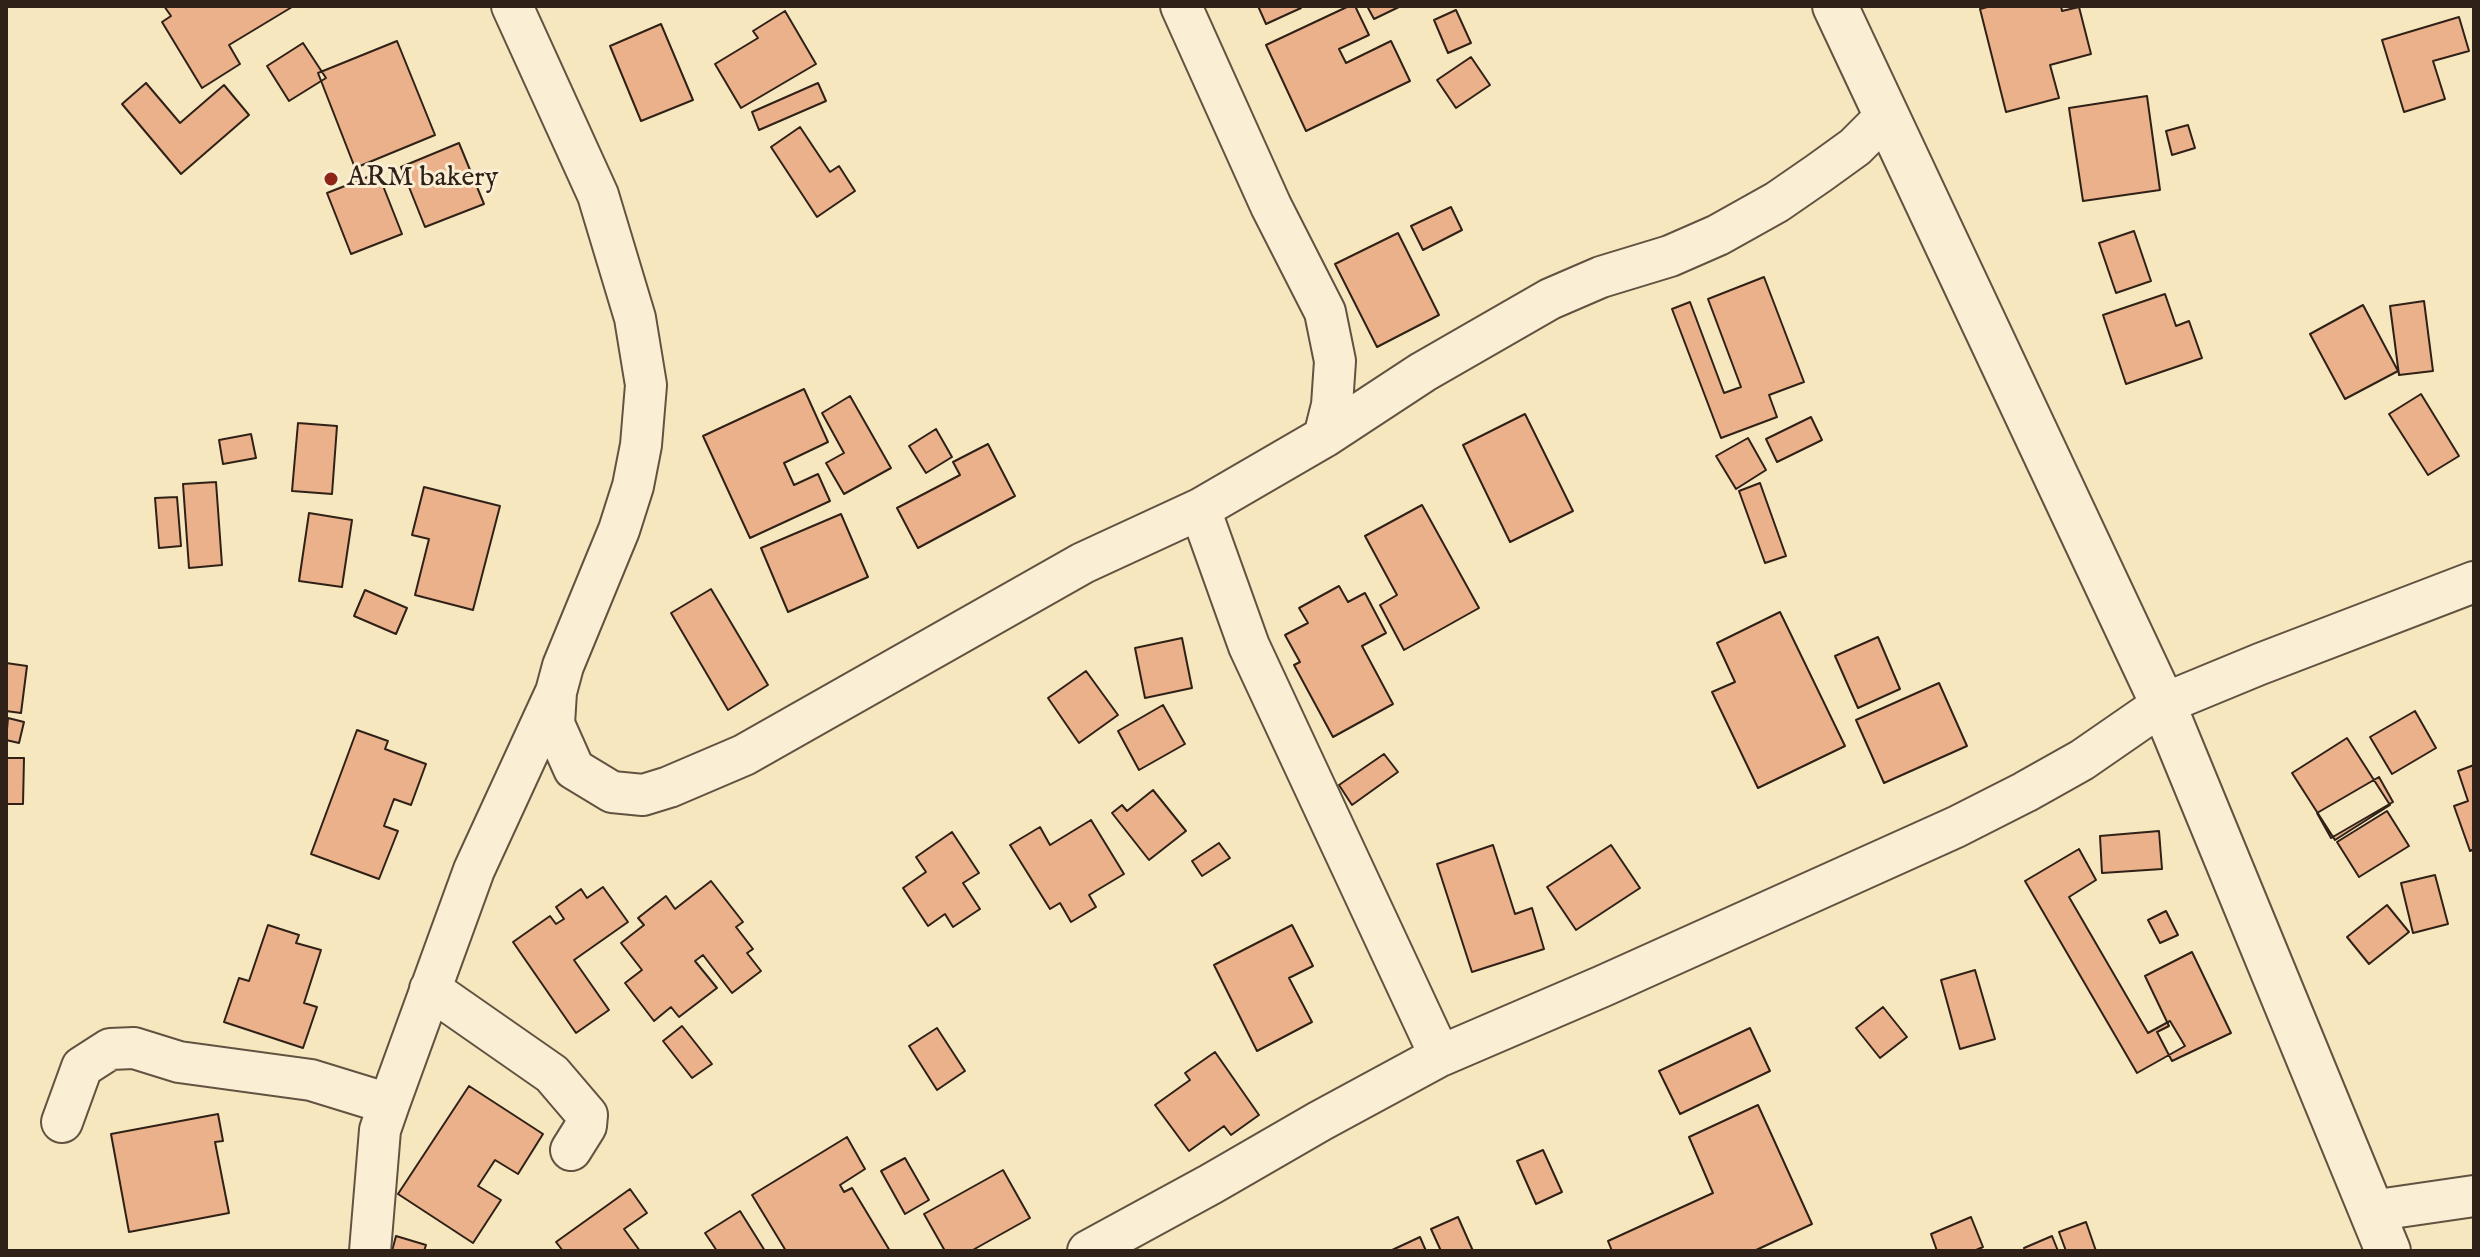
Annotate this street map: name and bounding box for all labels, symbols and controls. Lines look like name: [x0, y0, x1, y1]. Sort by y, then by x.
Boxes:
place label: ARM bakery: [347, 162, 498, 196]
marker: ARM bakery: [322, 170, 340, 188]

